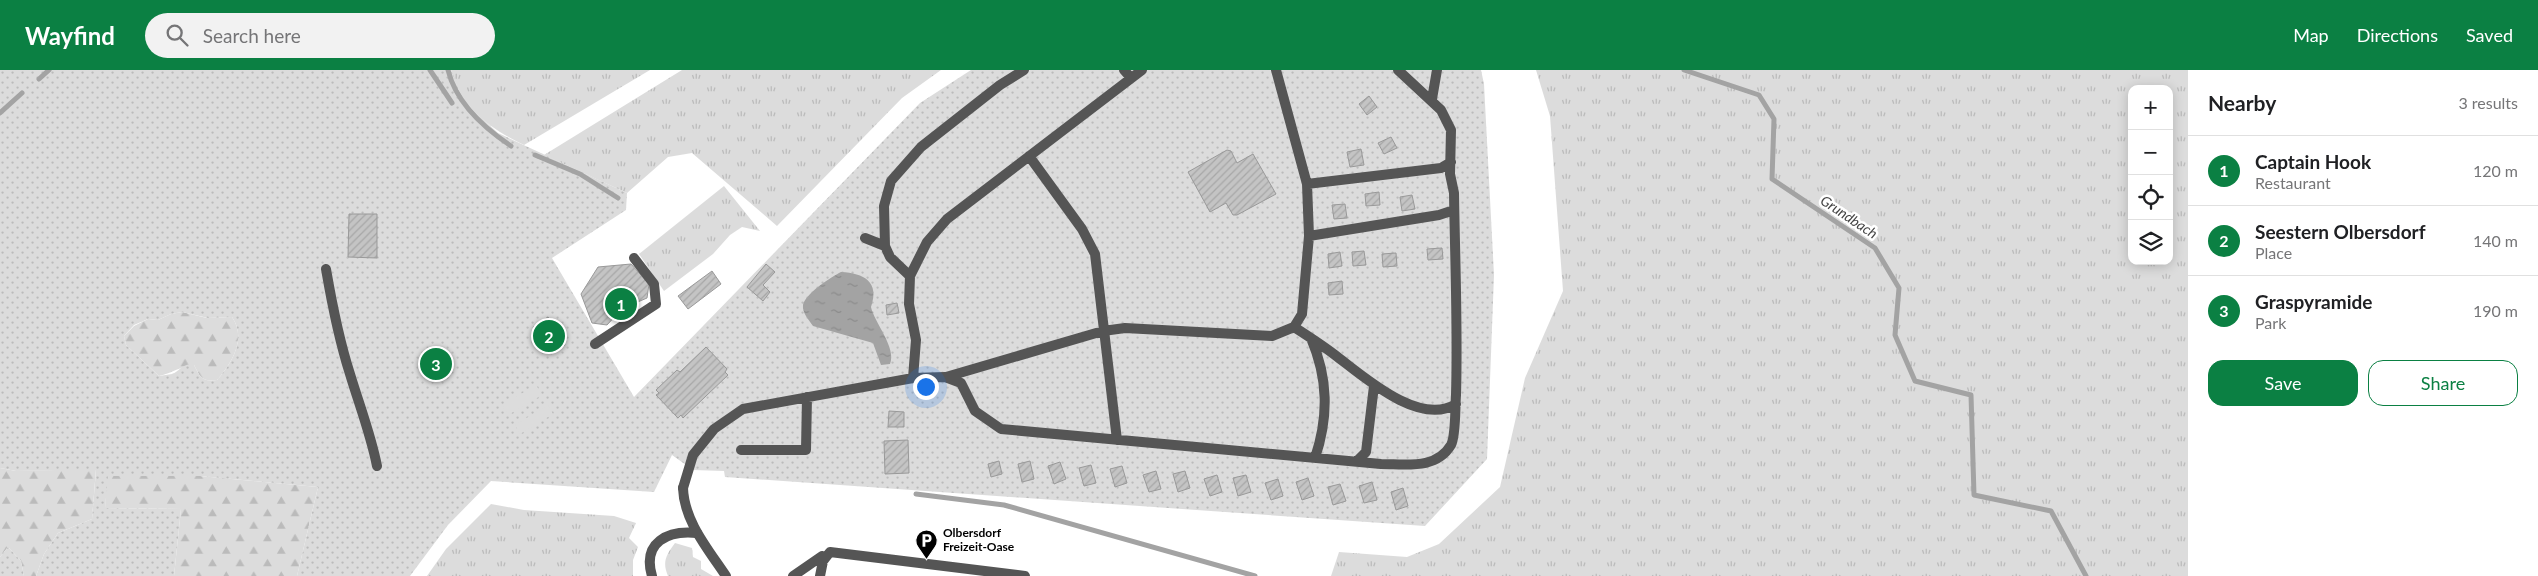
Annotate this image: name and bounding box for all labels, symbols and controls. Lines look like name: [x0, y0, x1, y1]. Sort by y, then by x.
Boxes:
search box: [145, 13, 495, 58]
text: Wayfind: [25, 21, 115, 50]
icon: search: [163, 21, 191, 49]
text: Search here: [203, 24, 301, 47]
text: Map: [2293, 24, 2329, 46]
text: Directions: [2357, 24, 2438, 46]
text: Saved: [2466, 24, 2513, 46]
map controls: [2128, 85, 2173, 265]
button: +: [2128, 85, 2173, 130]
text: Nearby: [2208, 90, 2276, 115]
text: 3 results: [2458, 93, 2518, 112]
button: −: [2128, 130, 2173, 175]
text: Captain Hook: [2255, 150, 2371, 173]
text: 1: [2219, 161, 2229, 180]
text: 120 m: [2473, 161, 2518, 180]
text: Restaurant: [2255, 173, 2331, 192]
button: locate: [2128, 175, 2173, 220]
water label: Grundbach: [1818, 191, 1881, 242]
button: layers: [2128, 220, 2173, 265]
text: Seestern Olbersdorf: [2255, 220, 2425, 243]
text: 2: [2219, 231, 2229, 250]
text: 140 m: [2473, 231, 2518, 250]
text: Place: [2255, 243, 2292, 262]
pin: 1: [605, 285, 637, 323]
text: Graspyramide: [2255, 290, 2372, 313]
text: 3: [2219, 301, 2229, 320]
text: 190 m: [2473, 301, 2518, 320]
text: Park: [2255, 313, 2286, 332]
pin: 2: [533, 317, 565, 355]
pin: 3: [420, 345, 452, 383]
button: Save: [2208, 360, 2358, 406]
button: Share: [2368, 360, 2518, 406]
your location: [913, 374, 939, 400]
place label: Olbersdorf Freizeit-Oase: [943, 525, 1015, 554]
parking icon: Olbersdorf Freizeit-Oase: [915, 528, 939, 559]

